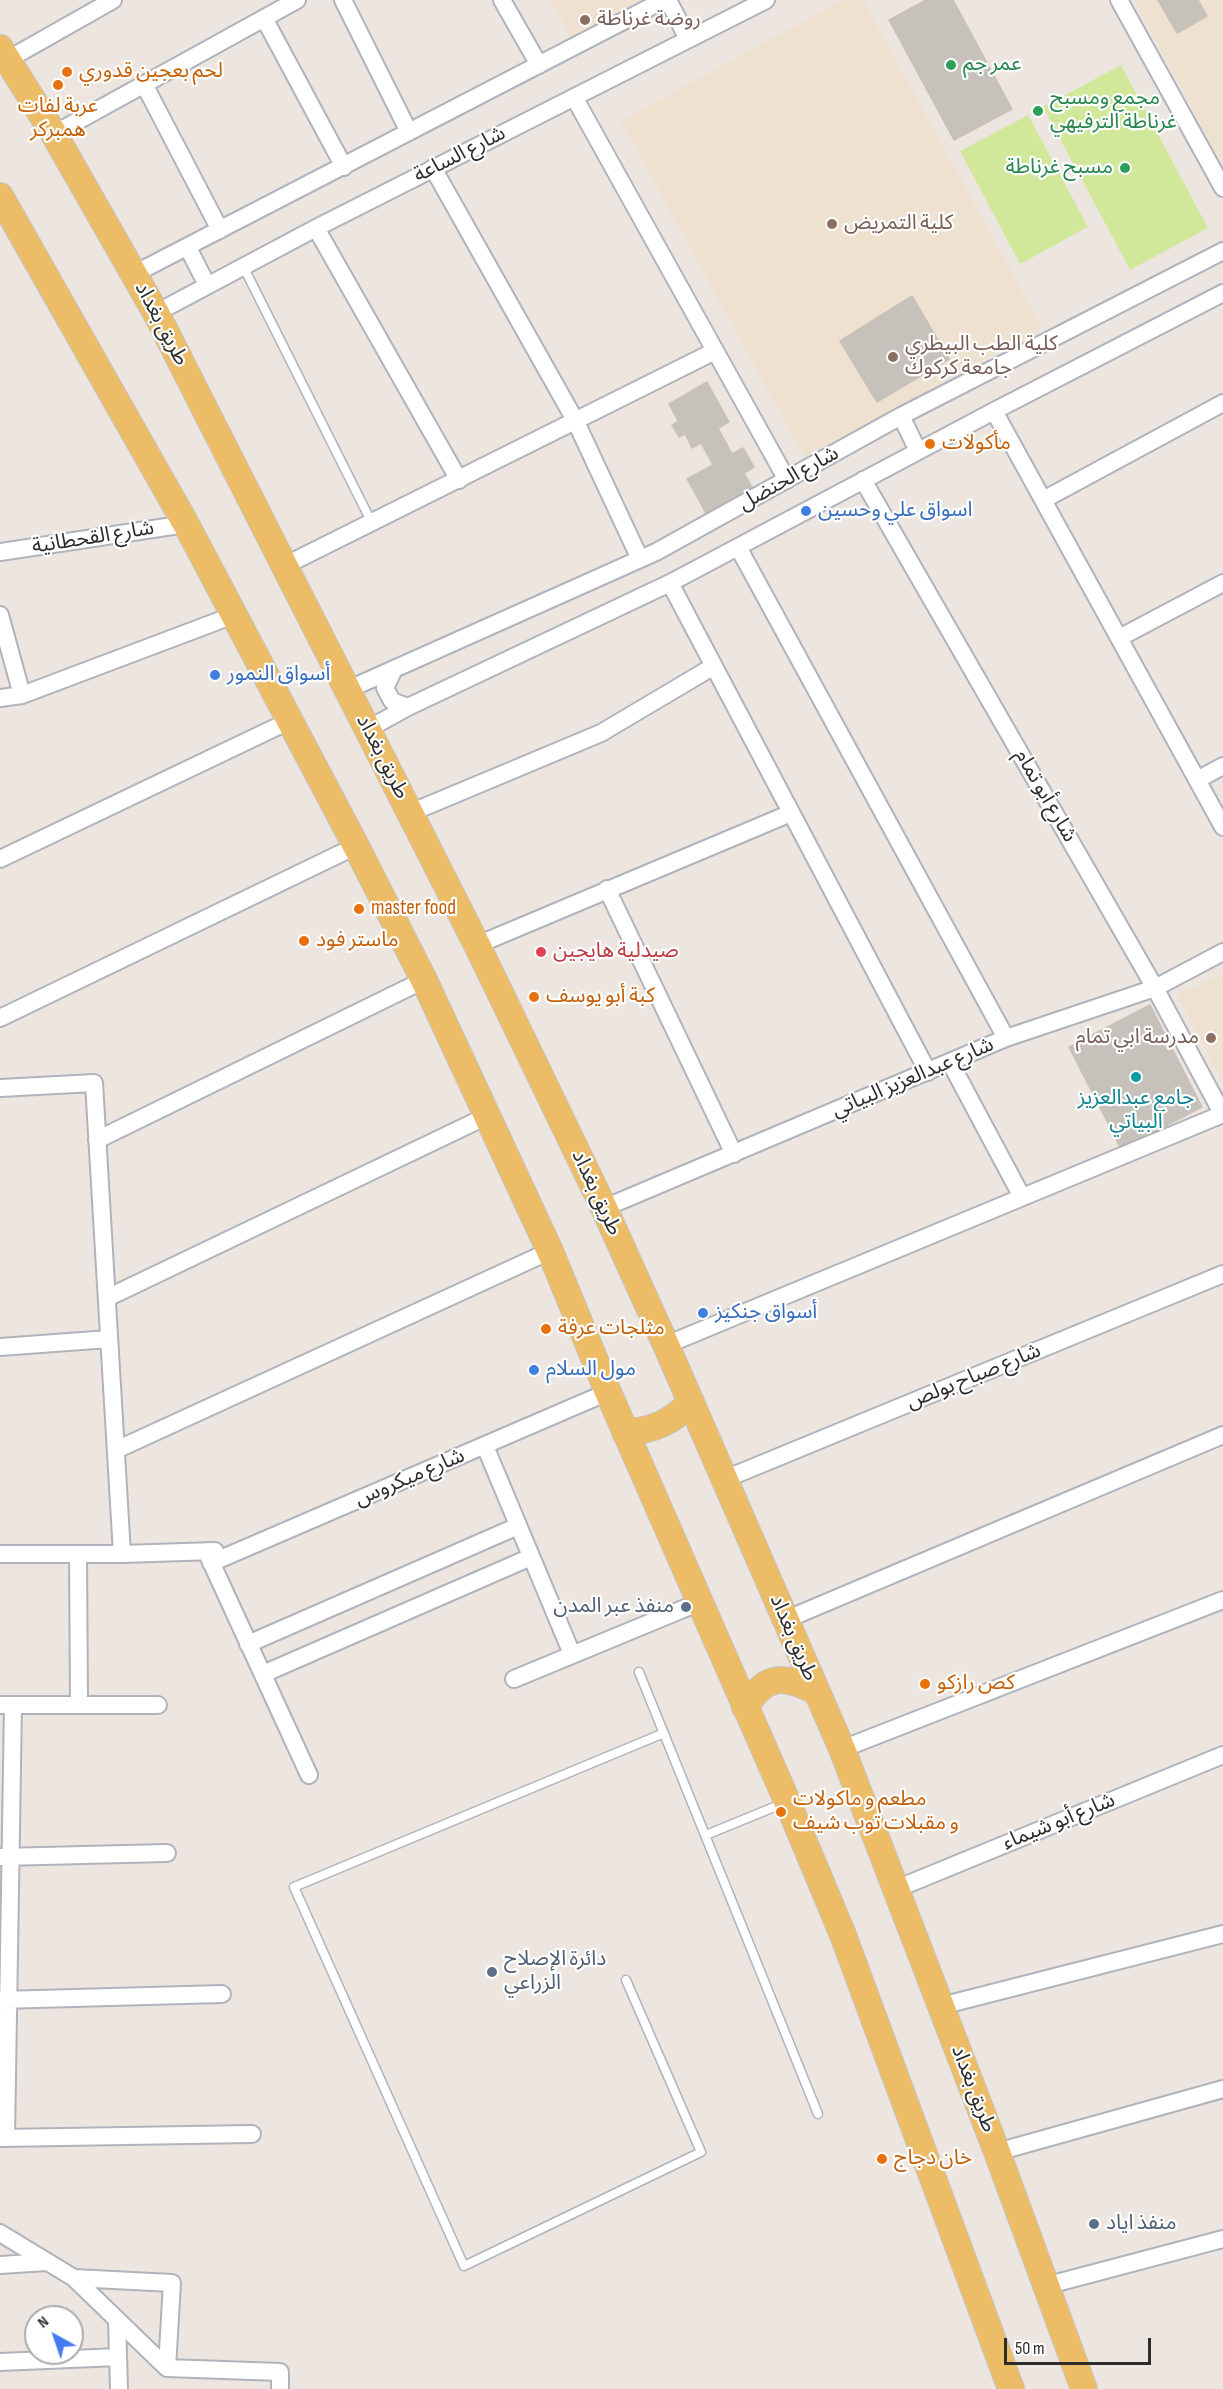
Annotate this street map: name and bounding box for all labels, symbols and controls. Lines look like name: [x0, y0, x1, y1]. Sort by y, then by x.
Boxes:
place label: روضة غرناطة: [597, 7, 701, 33]
marker: روضة غرناطة: [578, 13, 592, 27]
place label: عمر جم: [963, 52, 1022, 78]
marker: عمر جم: [944, 58, 958, 72]
place label: لحم بعجين قدوري: [79, 59, 223, 85]
marker: لحم بعجين قدوري: [60, 65, 74, 79]
marker: عربة لفات همبركر: [51, 78, 65, 92]
place label: مجمع ومسبح غرناطة الترفيهي: [1050, 86, 1177, 136]
place label: عربة لفات همبركر: [18, 94, 98, 144]
marker: مجمع ومسبح غرناطة الترفيهي: [1031, 104, 1045, 118]
street label: شارع الساعة: [410, 121, 510, 189]
place label: مسبح غرناطة: [1006, 155, 1113, 181]
marker: مسبح غرناطة: [1118, 161, 1132, 175]
place label: كلية التمريض: [844, 211, 953, 237]
marker: كلية التمريض: [825, 217, 839, 231]
street label: طريق بغداد: [128, 278, 194, 370]
place label: كلية الطب البيطري جامعة كركوك: [905, 332, 1058, 382]
marker: كلية الطب البيطري جامعة كركوك: [886, 350, 900, 364]
place label: مأكولات: [942, 431, 1011, 457]
marker: مأكولات: [923, 437, 937, 451]
street label: شارع الحنضل: [735, 441, 843, 517]
place label: اسواق علي وحسين: [818, 498, 972, 524]
marker: اسواق علي وحسين: [799, 504, 813, 518]
street label: شارع القحطانية: [30, 516, 156, 560]
place label: أسواق النمور: [227, 662, 330, 688]
marker: أسواق النمور: [208, 668, 222, 682]
street label: طريق بغداد: [350, 711, 414, 803]
street label: شارع أبو تمام: [1008, 745, 1082, 847]
place label: master food: [371, 896, 456, 922]
marker: master food: [352, 902, 366, 916]
place label: ماستر فود: [316, 928, 398, 954]
marker: ماستر فود: [297, 934, 311, 948]
place label: صيدلية هايجين: [553, 939, 679, 965]
marker: صيدلية هايجين: [534, 945, 548, 959]
place label: كبة أبو يوسف: [546, 984, 655, 1010]
marker: كبة أبو يوسف: [527, 990, 541, 1004]
place label: مدرسة ابي تمام: [1076, 1025, 1199, 1051]
marker: مدرسة ابي تمام: [1204, 1031, 1218, 1045]
street label: شارع عبدالعزيز البياتي: [828, 1032, 998, 1124]
marker: جامع عبدالعزيز البياتي: [1129, 1070, 1143, 1084]
place label: جامع عبدالعزيز البياتي: [1078, 1086, 1194, 1136]
street label: طريق بغداد: [565, 1146, 627, 1240]
place label: أسواق جنكيز: [715, 1300, 817, 1326]
marker: أسواق جنكيز: [696, 1306, 710, 1320]
place label: مثلجات عرفة: [558, 1316, 665, 1342]
marker: مثلجات عرفة: [539, 1322, 553, 1336]
street label: شارع صباح بولص: [903, 1339, 1045, 1415]
place label: مول السلام: [546, 1357, 636, 1383]
marker: مول السلام: [527, 1363, 541, 1377]
street label: شارع ميكروس: [351, 1444, 469, 1512]
street label: طريق بغداد: [764, 1591, 822, 1685]
place label: منفذ عبر المدن: [553, 1594, 674, 1620]
marker: منفذ عبر المدن: [679, 1600, 693, 1614]
place label: كص رازكو: [937, 1671, 1015, 1697]
marker: كص رازكو: [918, 1677, 932, 1691]
place label: مطعم و ماكولات و مقبلات توب شيف: [793, 1787, 959, 1837]
street label: شارع أبو شيماء: [999, 1788, 1119, 1856]
marker: مطعم و ماكولات و مقبلات توب شيف: [774, 1805, 788, 1819]
place label: دائرة الإصلاح الزراعي: [504, 1947, 606, 1997]
marker: دائرة الإصلاح الزراعي: [485, 1965, 499, 1979]
street label: طريق بغداد: [945, 2042, 1001, 2136]
place label: خان دجاج: [894, 2146, 972, 2172]
marker: خان دجاج: [875, 2152, 889, 2166]
place label: منفذ اياد: [1106, 2211, 1177, 2237]
marker: منفذ اياد: [1087, 2217, 1101, 2231]
north arrow: [24, 2305, 84, 2365]
text: N: [34, 2312, 53, 2332]
scale bar: [1007, 2326, 1154, 2364]
text: 50 m: [1015, 2338, 1045, 2359]

